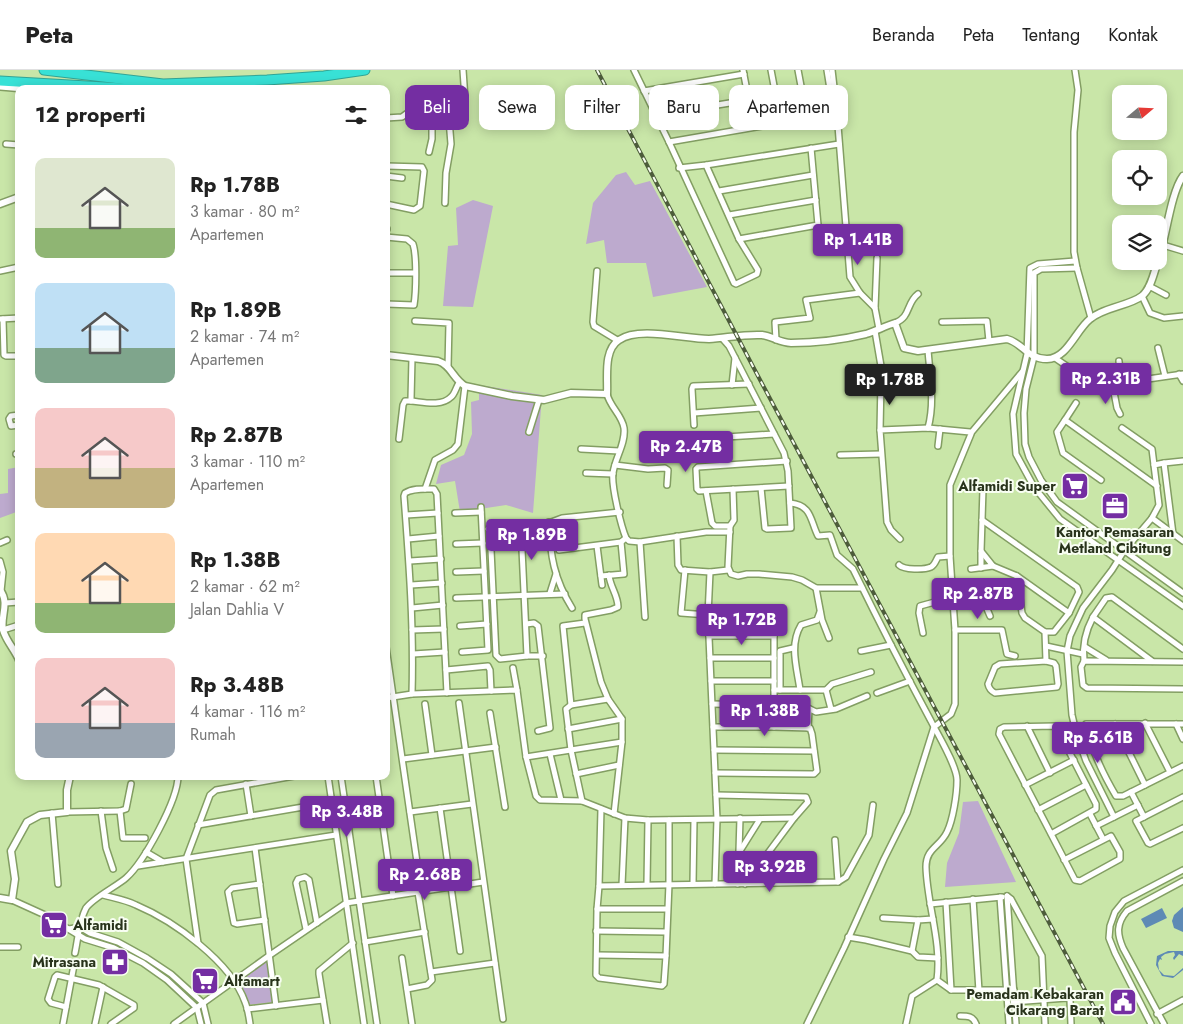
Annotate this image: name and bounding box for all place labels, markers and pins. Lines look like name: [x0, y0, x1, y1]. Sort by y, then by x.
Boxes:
pin: Rp 1.41B: [806, 224, 910, 266]
pin: Rp 2.31B: [1054, 362, 1158, 405]
pin: Rp 1.78B: [838, 364, 942, 406]
pin: Rp 2.47B: [634, 430, 738, 473]
supermarket icon: Alfamidi Super: [1060, 471, 1090, 501]
place label: Alfamidi Super: [957, 476, 1056, 496]
office icon: Kantor Pemasaran Metland Cibitung: [1100, 491, 1130, 521]
pin: Rp 1.89B: [480, 518, 584, 561]
place label: Kantor Pemasaran Metland Cibitung: [1056, 522, 1174, 558]
pin: Rp 2.87B: [926, 578, 1030, 620]
pin: Rp 1.72B: [690, 604, 794, 646]
pin: Rp 1.38B: [713, 694, 817, 737]
pin: Rp 5.61B: [1046, 722, 1150, 764]
pin: Rp 3.48B: [295, 796, 399, 838]
pin: Rp 3.92B: [718, 850, 822, 893]
pin: Rp 2.68B: [373, 858, 477, 901]
supermarket icon: Alfamidi: [39, 910, 69, 940]
place label: Alfamidi: [72, 915, 127, 935]
pharmacy icon: Mitrasana: [100, 947, 130, 977]
place label: Mitrasana: [32, 952, 96, 972]
supermarket icon: Alfamart: [190, 966, 220, 996]
place label: Alfamart: [223, 971, 280, 991]
place label: Pemadam Kebakaran Cikarang Barat: [966, 984, 1105, 1020]
public building icon: Pemadam Kebakaran Cikarang Barat: [1108, 987, 1138, 1017]

